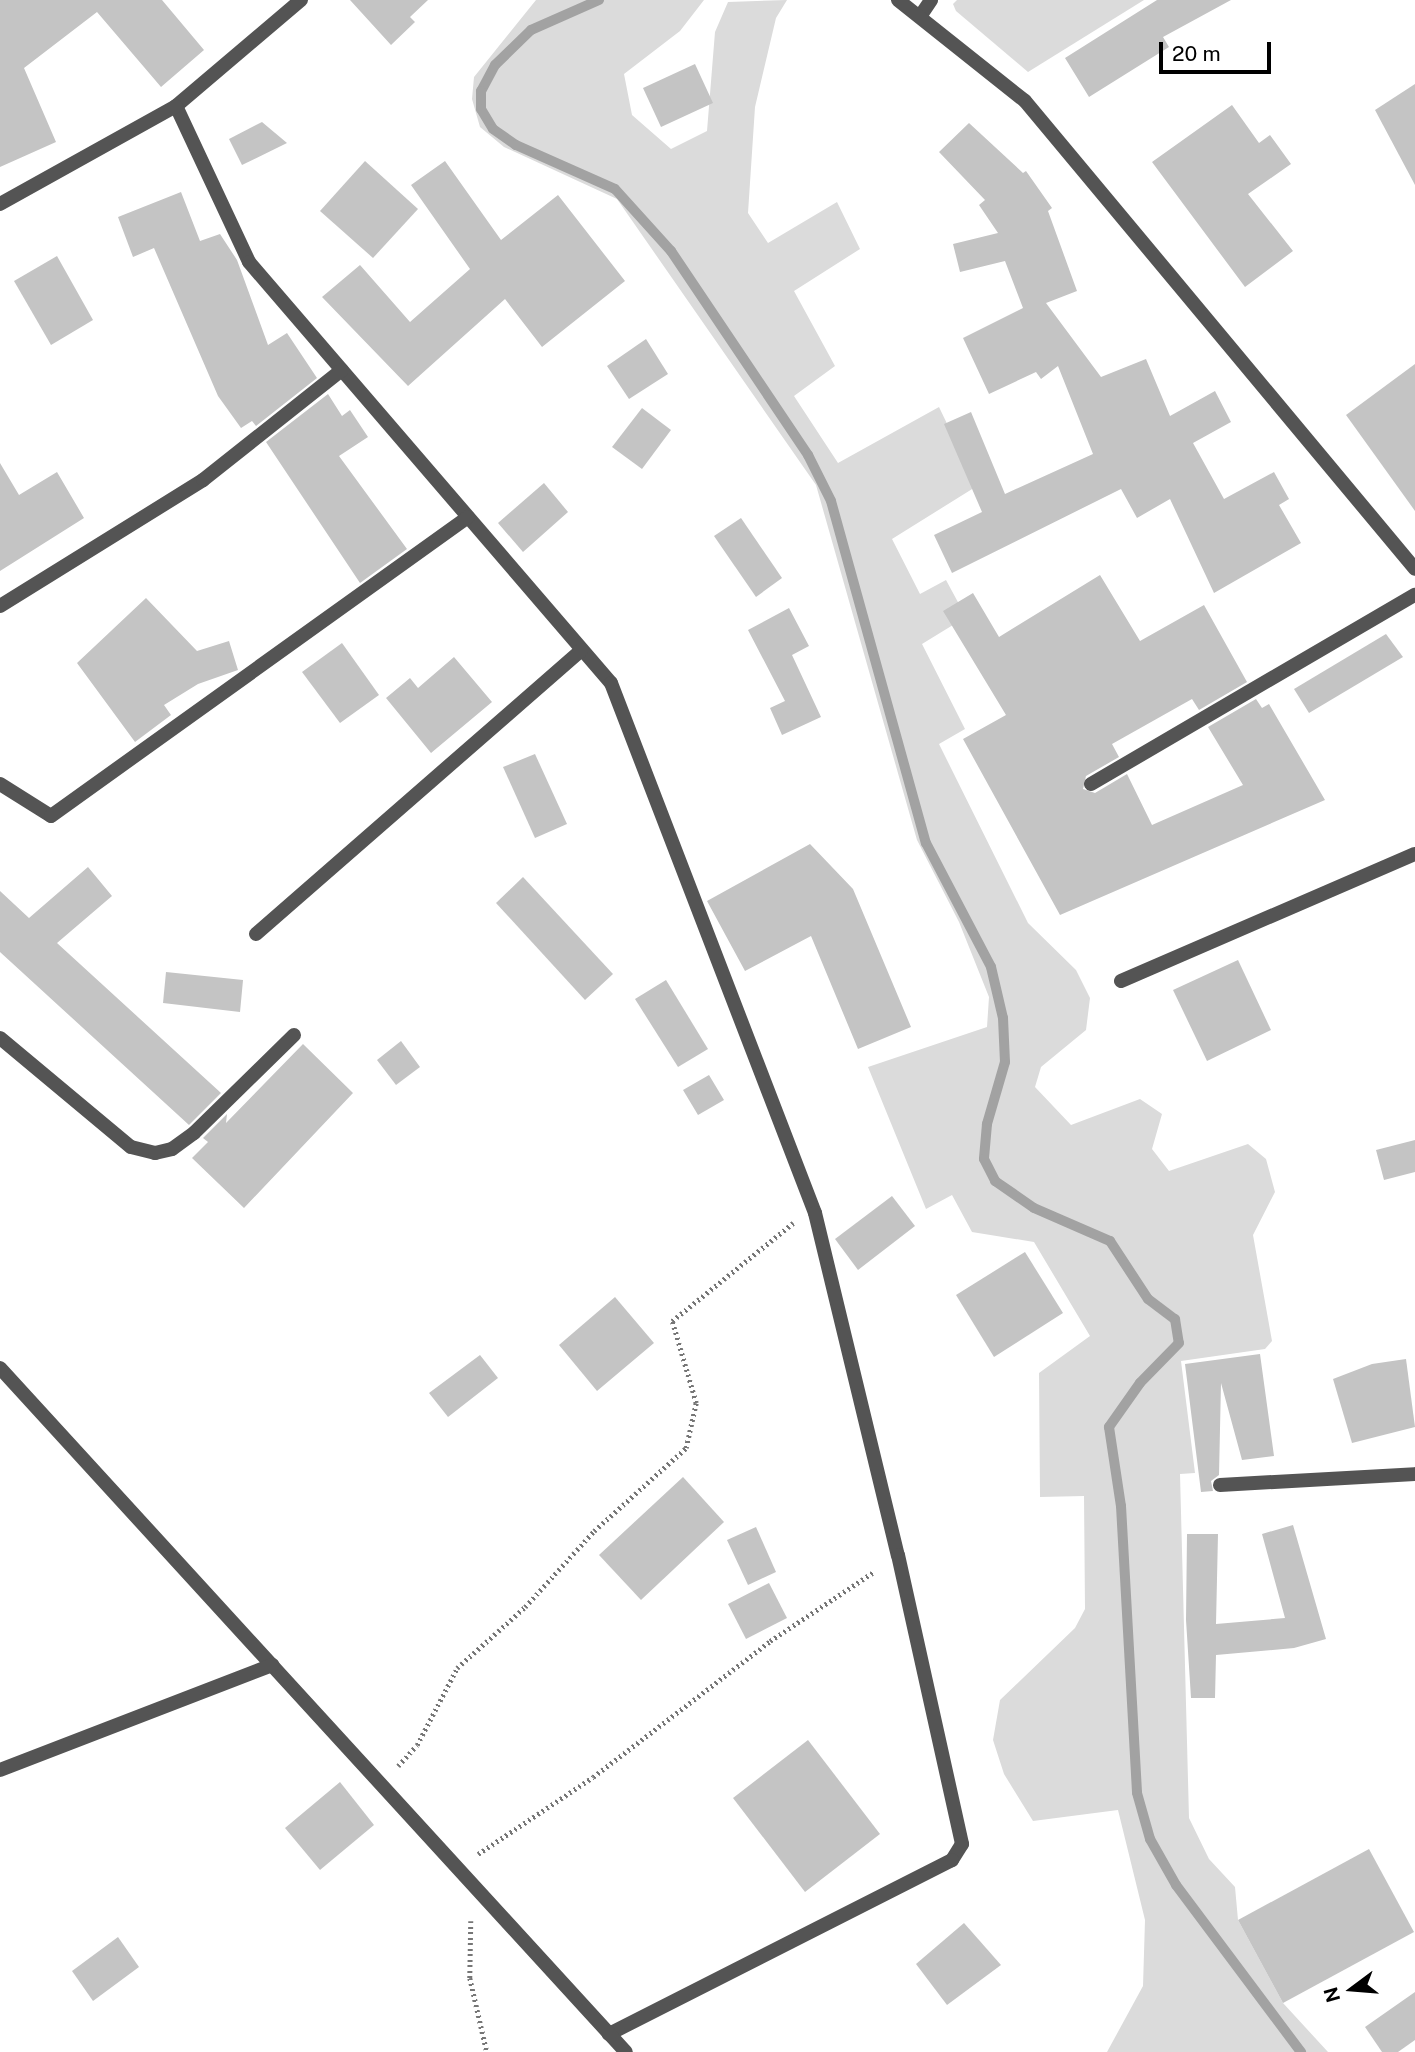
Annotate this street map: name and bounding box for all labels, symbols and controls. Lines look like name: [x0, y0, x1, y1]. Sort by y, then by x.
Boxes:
scale bar: [1163, 28, 1275, 72]
text: 20 m: [1172, 41, 1221, 66]
north arrow: [1317, 1954, 1387, 2024]
text: N: [1319, 1985, 1344, 2005]

